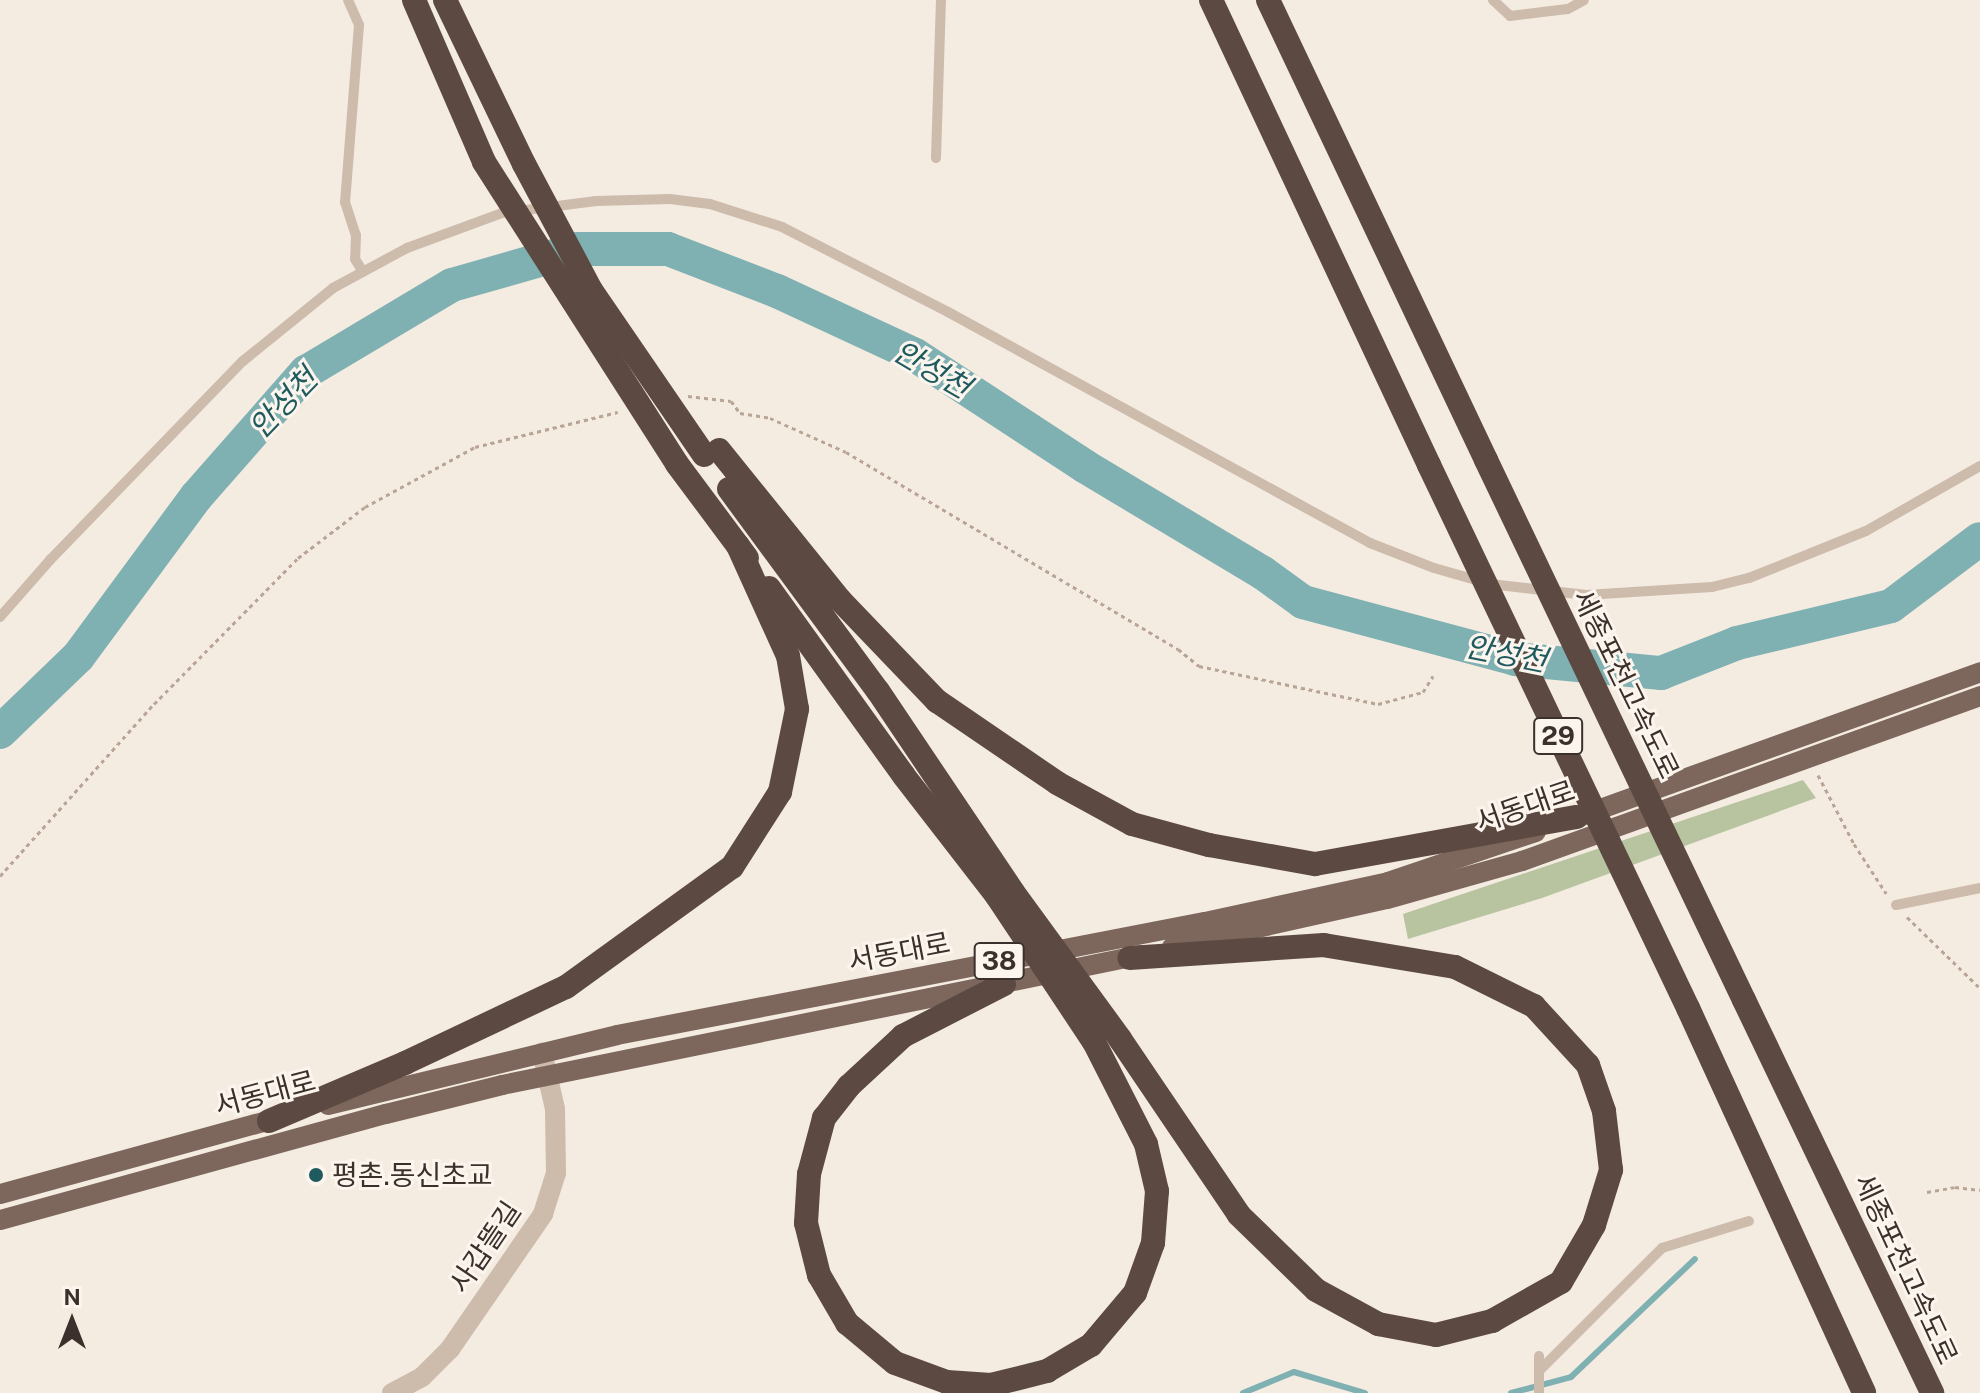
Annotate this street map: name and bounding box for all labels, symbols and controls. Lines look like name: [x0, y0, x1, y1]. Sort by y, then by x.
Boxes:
water label: 안성천: [887, 333, 977, 405]
water label: 안성천: [241, 361, 325, 445]
street label: 세종포천고속도로: [1566, 584, 1686, 784]
water label: 안성천: [1462, 627, 1550, 679]
road number: 29: [1532, 714, 1584, 758]
street label: 서동대로: [1471, 773, 1579, 839]
street label: 서동대로: [845, 926, 953, 978]
road number: 38: [973, 939, 1025, 983]
street label: 서동대로: [211, 1063, 319, 1123]
place label: 평촌.동신초교: [332, 1158, 493, 1192]
marker: 평촌.동신초교: [307, 1166, 325, 1184]
street label: 세종포천고속도로: [1847, 1169, 1965, 1369]
street label: 사갑뜰길: [442, 1195, 528, 1299]
north arrow: [32, 1281, 112, 1361]
text: N: [63, 1284, 81, 1310]

